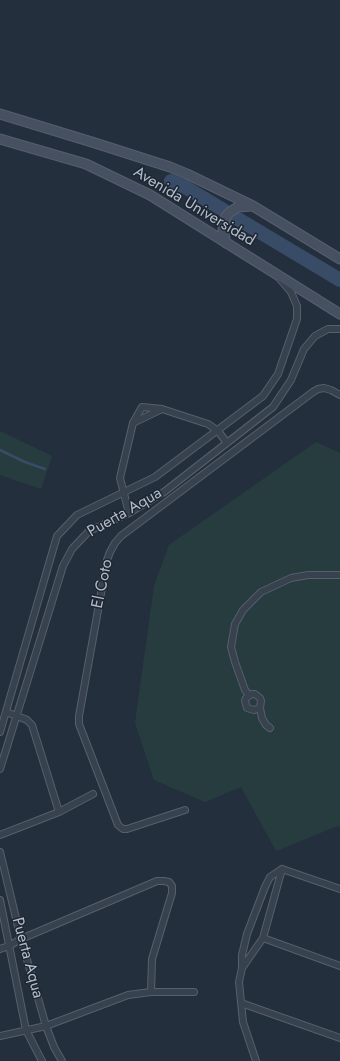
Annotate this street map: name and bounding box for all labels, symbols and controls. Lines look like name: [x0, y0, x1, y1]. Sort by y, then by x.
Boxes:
street label: Avenida Universidad: [130, 163, 258, 251]
street label: Puerta Aqua: [84, 484, 166, 542]
street label: El Coto: [88, 558, 118, 610]
street label: Puerta Aqua: [7, 916, 47, 1000]

